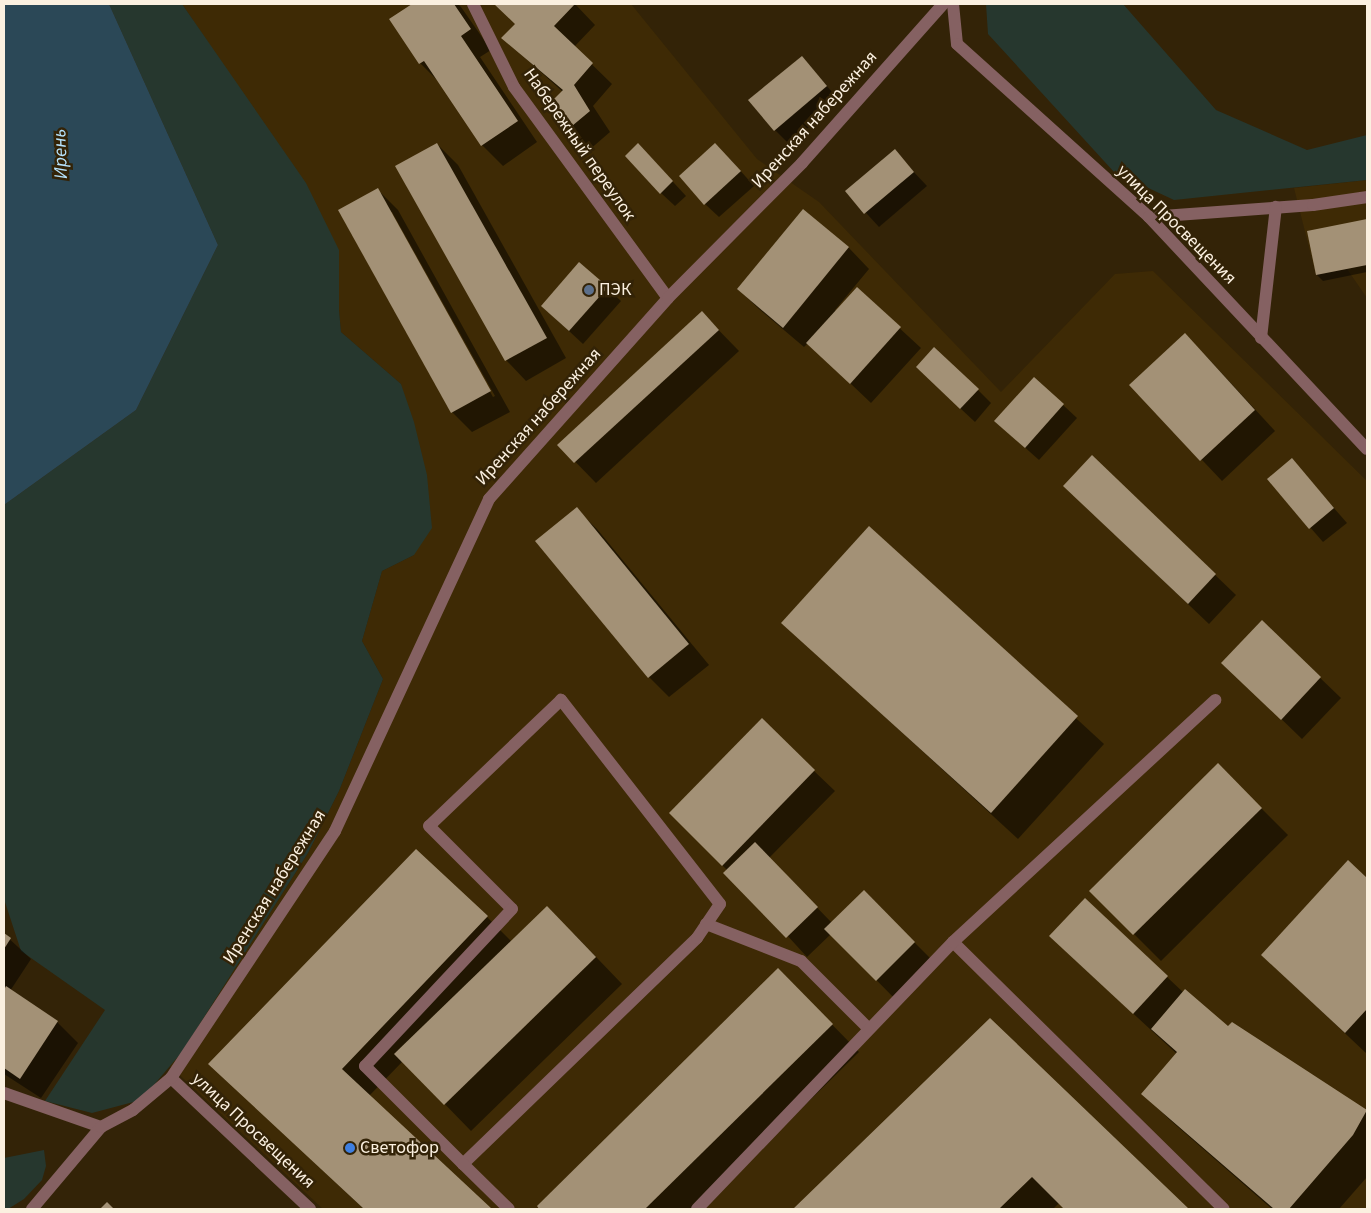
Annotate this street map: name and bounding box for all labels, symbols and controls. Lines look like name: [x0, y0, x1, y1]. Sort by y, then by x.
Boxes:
street label: Иренская набережная: [748, 47, 882, 193]
street label: Набережный переулок: [518, 65, 640, 225]
water label: Ирень: [49, 129, 73, 179]
street label: улица Просвещения: [1112, 161, 1240, 289]
place label: ПЭК: [599, 279, 631, 301]
marker: ПЭК: [583, 284, 595, 296]
street label: Иренская набережная: [472, 344, 606, 490]
street label: Иренская набережная: [219, 806, 331, 968]
street label: улица Просвещения: [187, 1068, 319, 1194]
place label: Светофор: [360, 1137, 439, 1159]
marker: Светофор: [344, 1142, 356, 1154]

